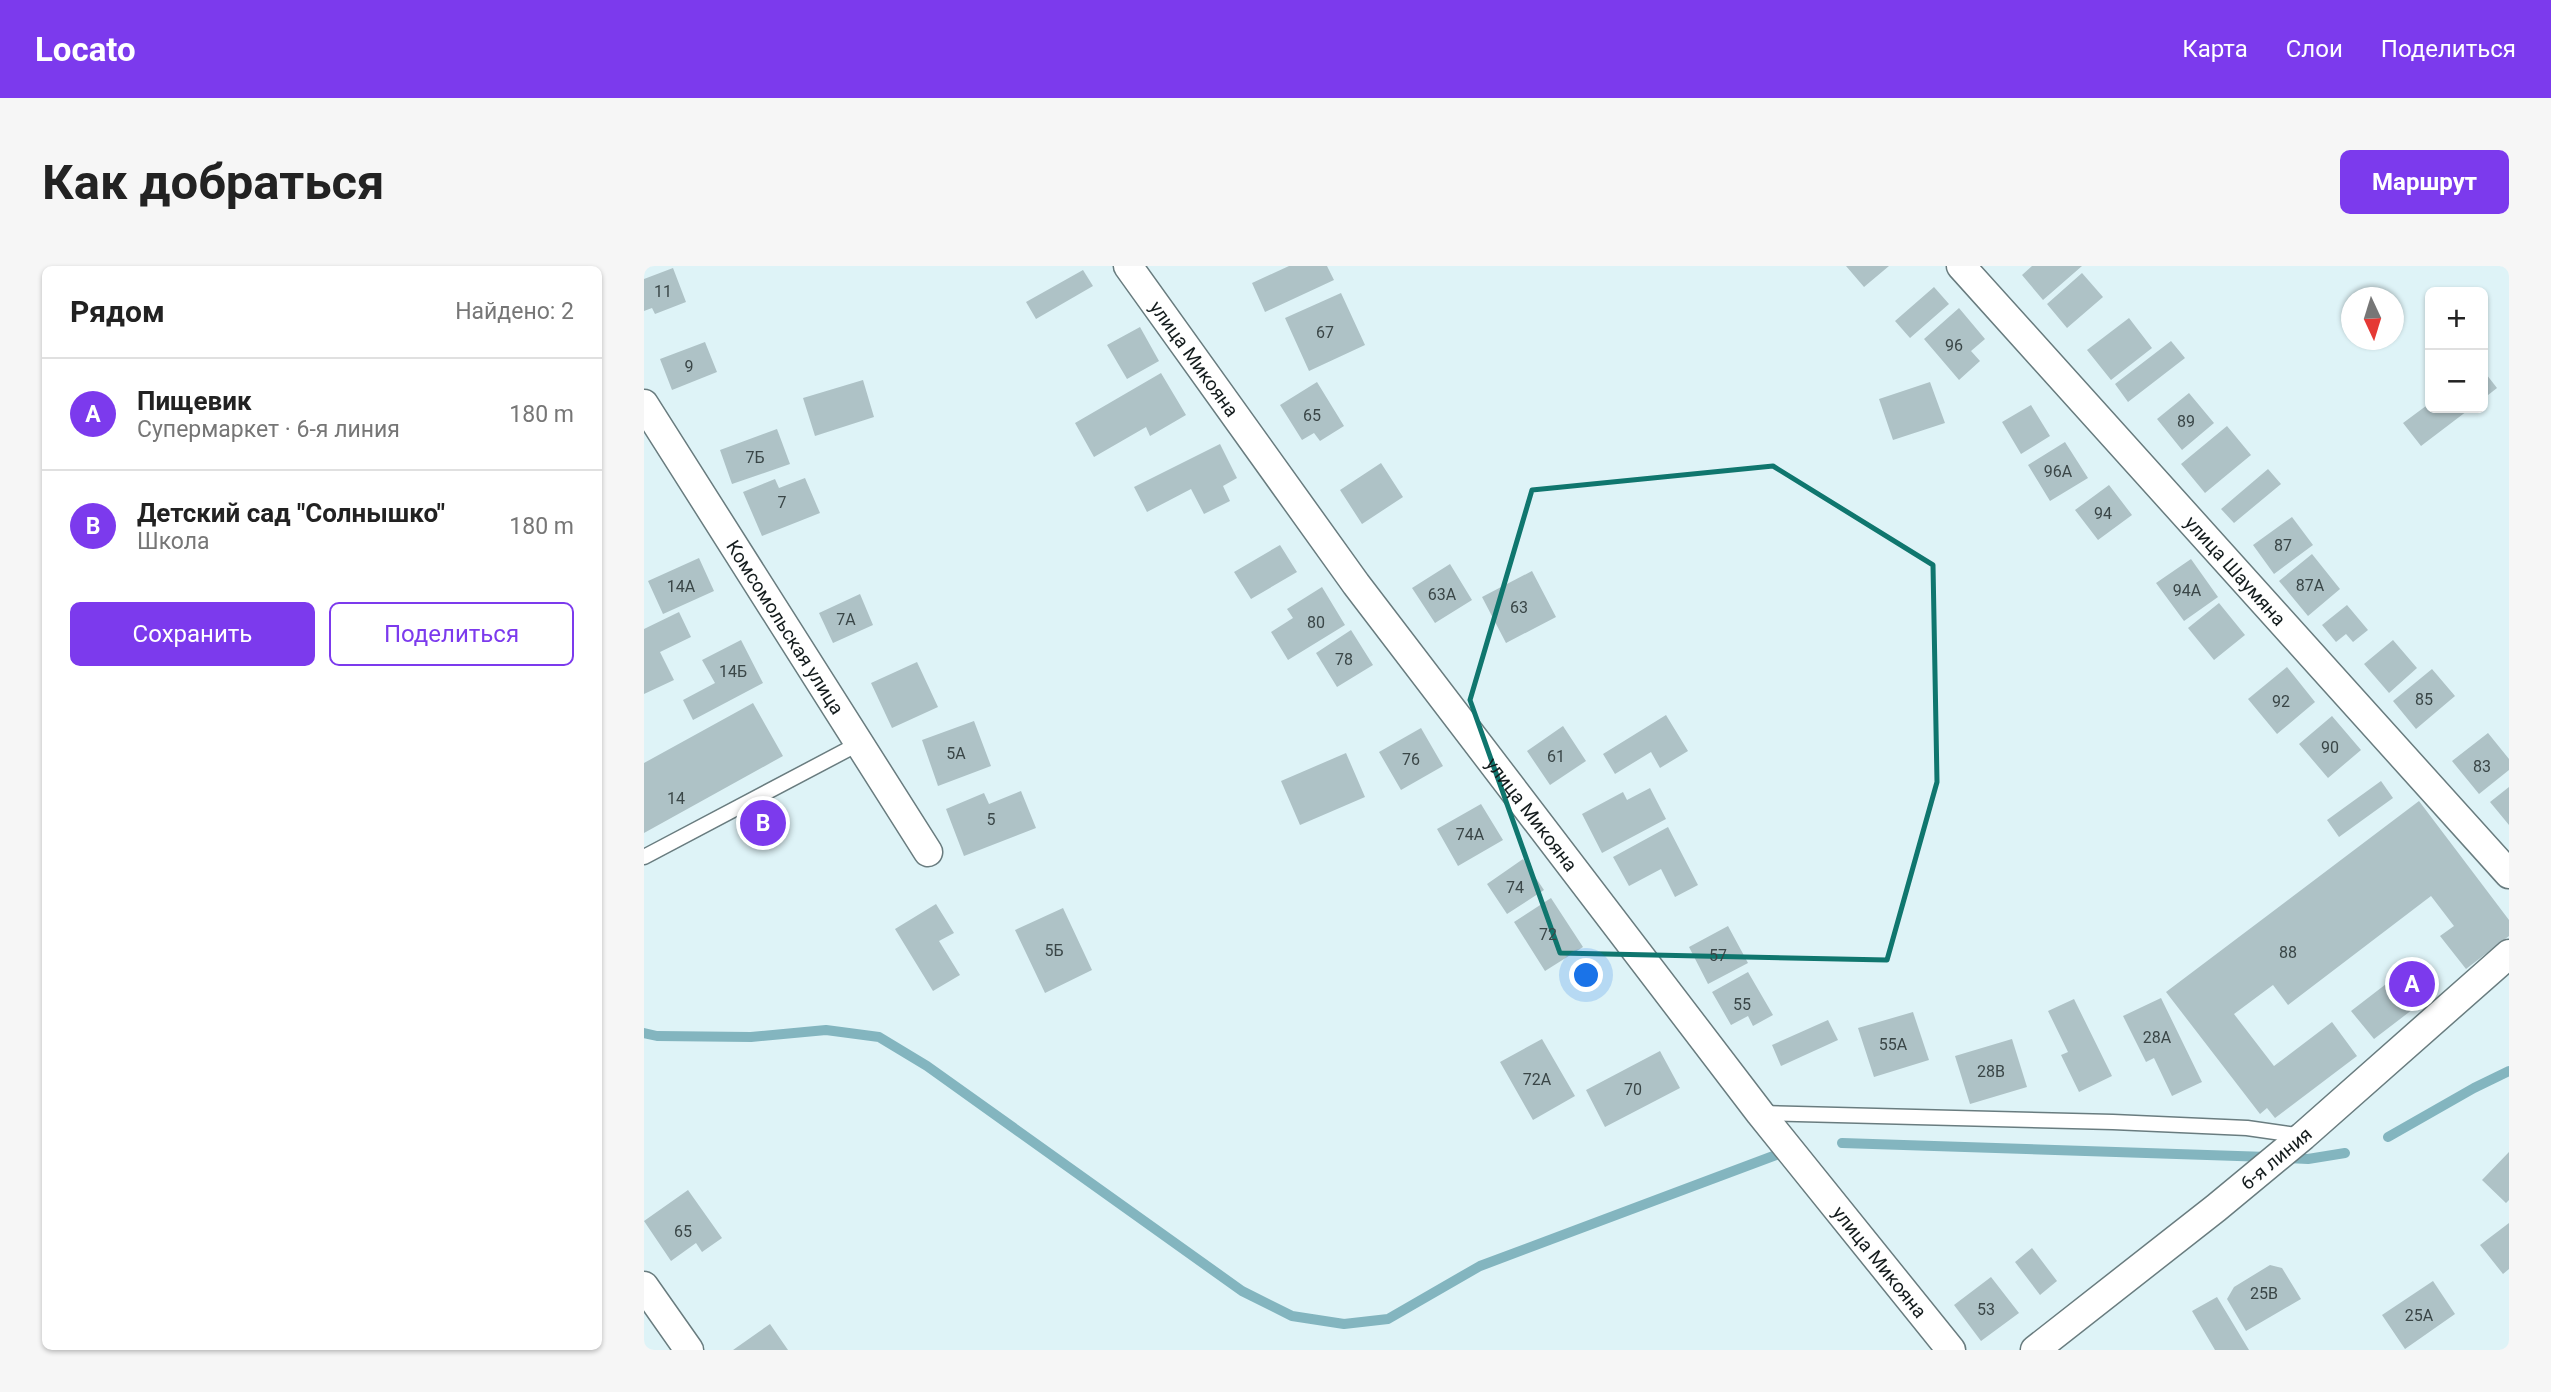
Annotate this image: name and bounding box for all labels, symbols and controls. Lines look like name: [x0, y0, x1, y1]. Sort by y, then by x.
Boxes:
text: Locato: [35, 30, 136, 69]
text: Карта: [2182, 35, 2248, 63]
text: Слои: [2286, 35, 2343, 63]
text: Поделиться: [2381, 35, 2516, 63]
button: Маршрут: [2340, 150, 2509, 214]
text: Как добраться: [42, 154, 384, 211]
house number: 11: [654, 282, 672, 301]
north arrow: [2341, 287, 2404, 350]
map controls: [2425, 287, 2488, 413]
button: +: [2425, 287, 2488, 350]
text: Рядом: [70, 294, 165, 329]
street label: улица Микояна: [1145, 297, 1243, 421]
text: Найдено: 2: [455, 298, 574, 325]
house number: 67: [1316, 323, 1334, 342]
house number: 96: [1945, 336, 1963, 355]
button: −: [2425, 350, 2488, 413]
house number: 9: [685, 357, 694, 376]
text: Пищевик: [137, 386, 252, 416]
text: A: [85, 401, 101, 428]
text: 180 m: [509, 401, 574, 428]
house number: 65: [1303, 406, 1321, 425]
house number: 89: [2177, 412, 2195, 431]
text: Супермаркет · 6-я линия: [137, 416, 400, 443]
house number: 7Б: [745, 448, 765, 467]
house number: 96А: [2044, 462, 2073, 481]
house number: 7: [778, 493, 787, 512]
text: Детский сад "Солнышко": [137, 498, 445, 528]
house number: 94: [2094, 504, 2112, 523]
street label: улица Шаумяна: [2180, 511, 2290, 631]
text: B: [86, 513, 100, 540]
text: 180 m: [509, 513, 574, 540]
text: Школа: [137, 528, 210, 555]
street label: Комсомольская улица: [721, 536, 849, 719]
house number: 87: [2274, 536, 2292, 555]
house number: 87А: [2296, 576, 2325, 595]
house number: 14А: [667, 577, 696, 596]
house number: 94А: [2173, 581, 2202, 600]
house number: 63А: [1428, 585, 1457, 604]
house number: 63: [1510, 598, 1528, 617]
button: Сохранить: [70, 602, 315, 666]
button: Поделиться: [329, 602, 574, 666]
house number: 7А: [836, 610, 856, 629]
house number: 80: [1307, 613, 1325, 632]
house number: 78: [1335, 650, 1353, 669]
house number: 14Б: [719, 662, 747, 681]
house number: 85: [2415, 690, 2433, 709]
house number: 92: [2272, 692, 2290, 711]
house number: 90: [2321, 738, 2339, 757]
house number: 5А: [946, 744, 966, 763]
house number: 61: [1547, 747, 1565, 766]
house number: 76: [1402, 750, 1420, 769]
street label: улица Микояна: [1481, 753, 1582, 876]
house number: 83: [2473, 757, 2491, 776]
house number: 14: [667, 789, 685, 808]
pin: B: [740, 797, 786, 849]
house number: 5: [987, 810, 996, 829]
house number: 74А: [1456, 825, 1485, 844]
house number: 74: [1506, 878, 1524, 897]
house number: 72: [1539, 925, 1557, 944]
house number: 5Б: [1044, 941, 1064, 960]
house number: 88: [2279, 943, 2297, 962]
house number: 57: [1709, 946, 1727, 965]
your location: [1569, 958, 1603, 992]
pin: A: [2389, 958, 2435, 1010]
house number: 55: [1733, 995, 1751, 1014]
house number: 28А: [2143, 1028, 2172, 1047]
house number: 55А: [1879, 1035, 1908, 1054]
house number: 28В: [1977, 1062, 2005, 1081]
house number: 72А: [1523, 1070, 1552, 1089]
house number: 70: [1624, 1080, 1642, 1099]
street label: 6-я линия: [2236, 1123, 2317, 1195]
street label: улица Микояна: [1828, 1201, 1931, 1323]
house number: 65: [674, 1222, 692, 1241]
house number: 25В: [2250, 1284, 2278, 1303]
house number: 53: [1977, 1300, 1995, 1319]
house number: 25А: [2405, 1306, 2434, 1325]

